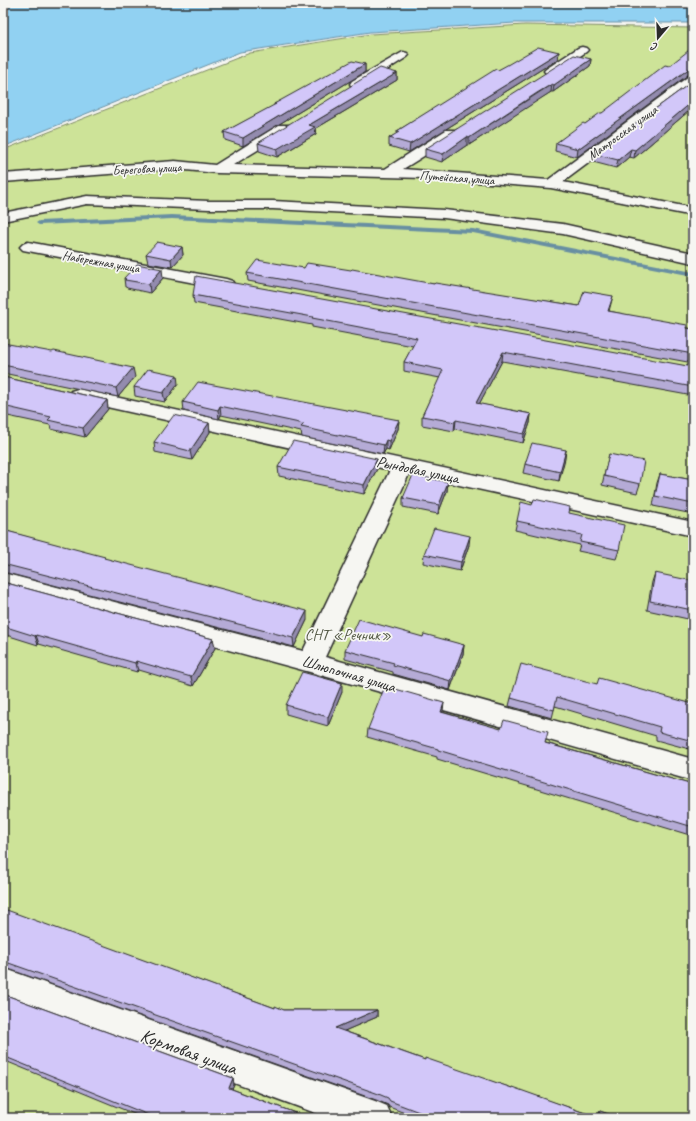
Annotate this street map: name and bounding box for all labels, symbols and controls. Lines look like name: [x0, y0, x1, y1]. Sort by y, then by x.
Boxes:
north arrow: [638, 18, 678, 58]
text: С: [648, 39, 660, 55]
street label: Матросская улица: [584, 101, 662, 164]
street label: Береговая улица: [112, 159, 183, 179]
street label: Путейская улица: [419, 167, 496, 189]
street label: Набережная улица: [61, 247, 141, 277]
street label: Рындовая улица: [375, 451, 462, 489]
park label: СНТ «Речник»: [305, 625, 391, 645]
street label: Шлюпочная улица: [300, 651, 399, 697]
street label: Кормовая улица: [137, 1023, 242, 1081]

